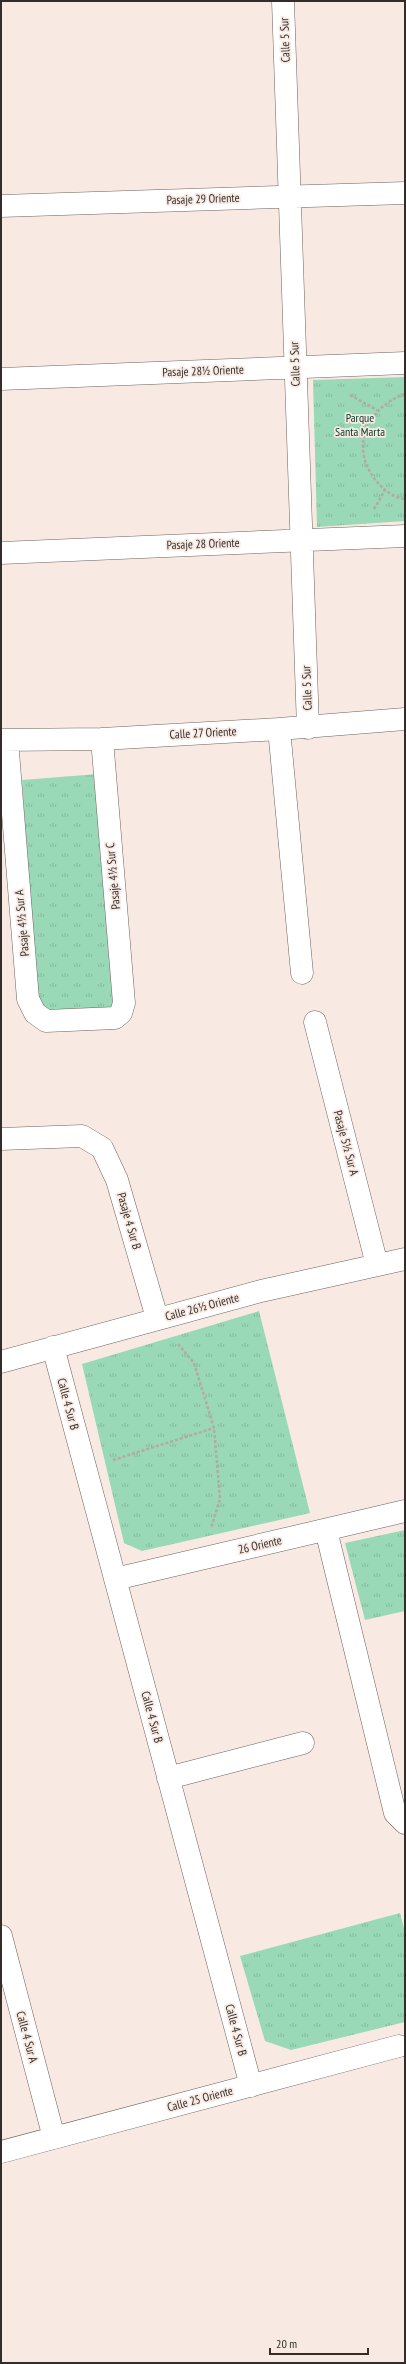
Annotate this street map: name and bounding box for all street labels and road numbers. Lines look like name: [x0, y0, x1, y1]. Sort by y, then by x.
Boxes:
street label: Calle 5 Sur: [276, 17, 293, 63]
street label: Pasaje 29 Oriente: [166, 190, 240, 207]
street label: Calle 5 Sur: [286, 341, 303, 387]
street label: Pasaje 28½ Oriente: [162, 362, 244, 379]
street label: Pasaje 28 Oriente: [166, 535, 240, 552]
street label: Calle 5 Sur: [298, 665, 315, 711]
street label: Calle 27 Oriente: [169, 723, 237, 742]
street label: Pasaje 4½ Sur C: [102, 842, 123, 910]
street label: Pasaje 4½ Sur A: [11, 889, 32, 957]
street label: Pasaje 5½ Sur A: [331, 1109, 362, 1177]
street label: Pasaje 4 Sur B: [114, 1191, 145, 1251]
street label: Calle 26½ Oriente: [163, 1289, 240, 1324]
street label: Calle 4 Sur B: [54, 1376, 83, 1432]
street label: 26 Oriente: [237, 1532, 283, 1557]
street label: Calle 4 Sur B: [138, 1689, 167, 1745]
street label: Calle 4 Sur B: [222, 2002, 251, 2058]
street label: Calle 4 Sur A: [13, 2009, 42, 2065]
street label: Calle 25 Oriente: [165, 2083, 234, 2114]

